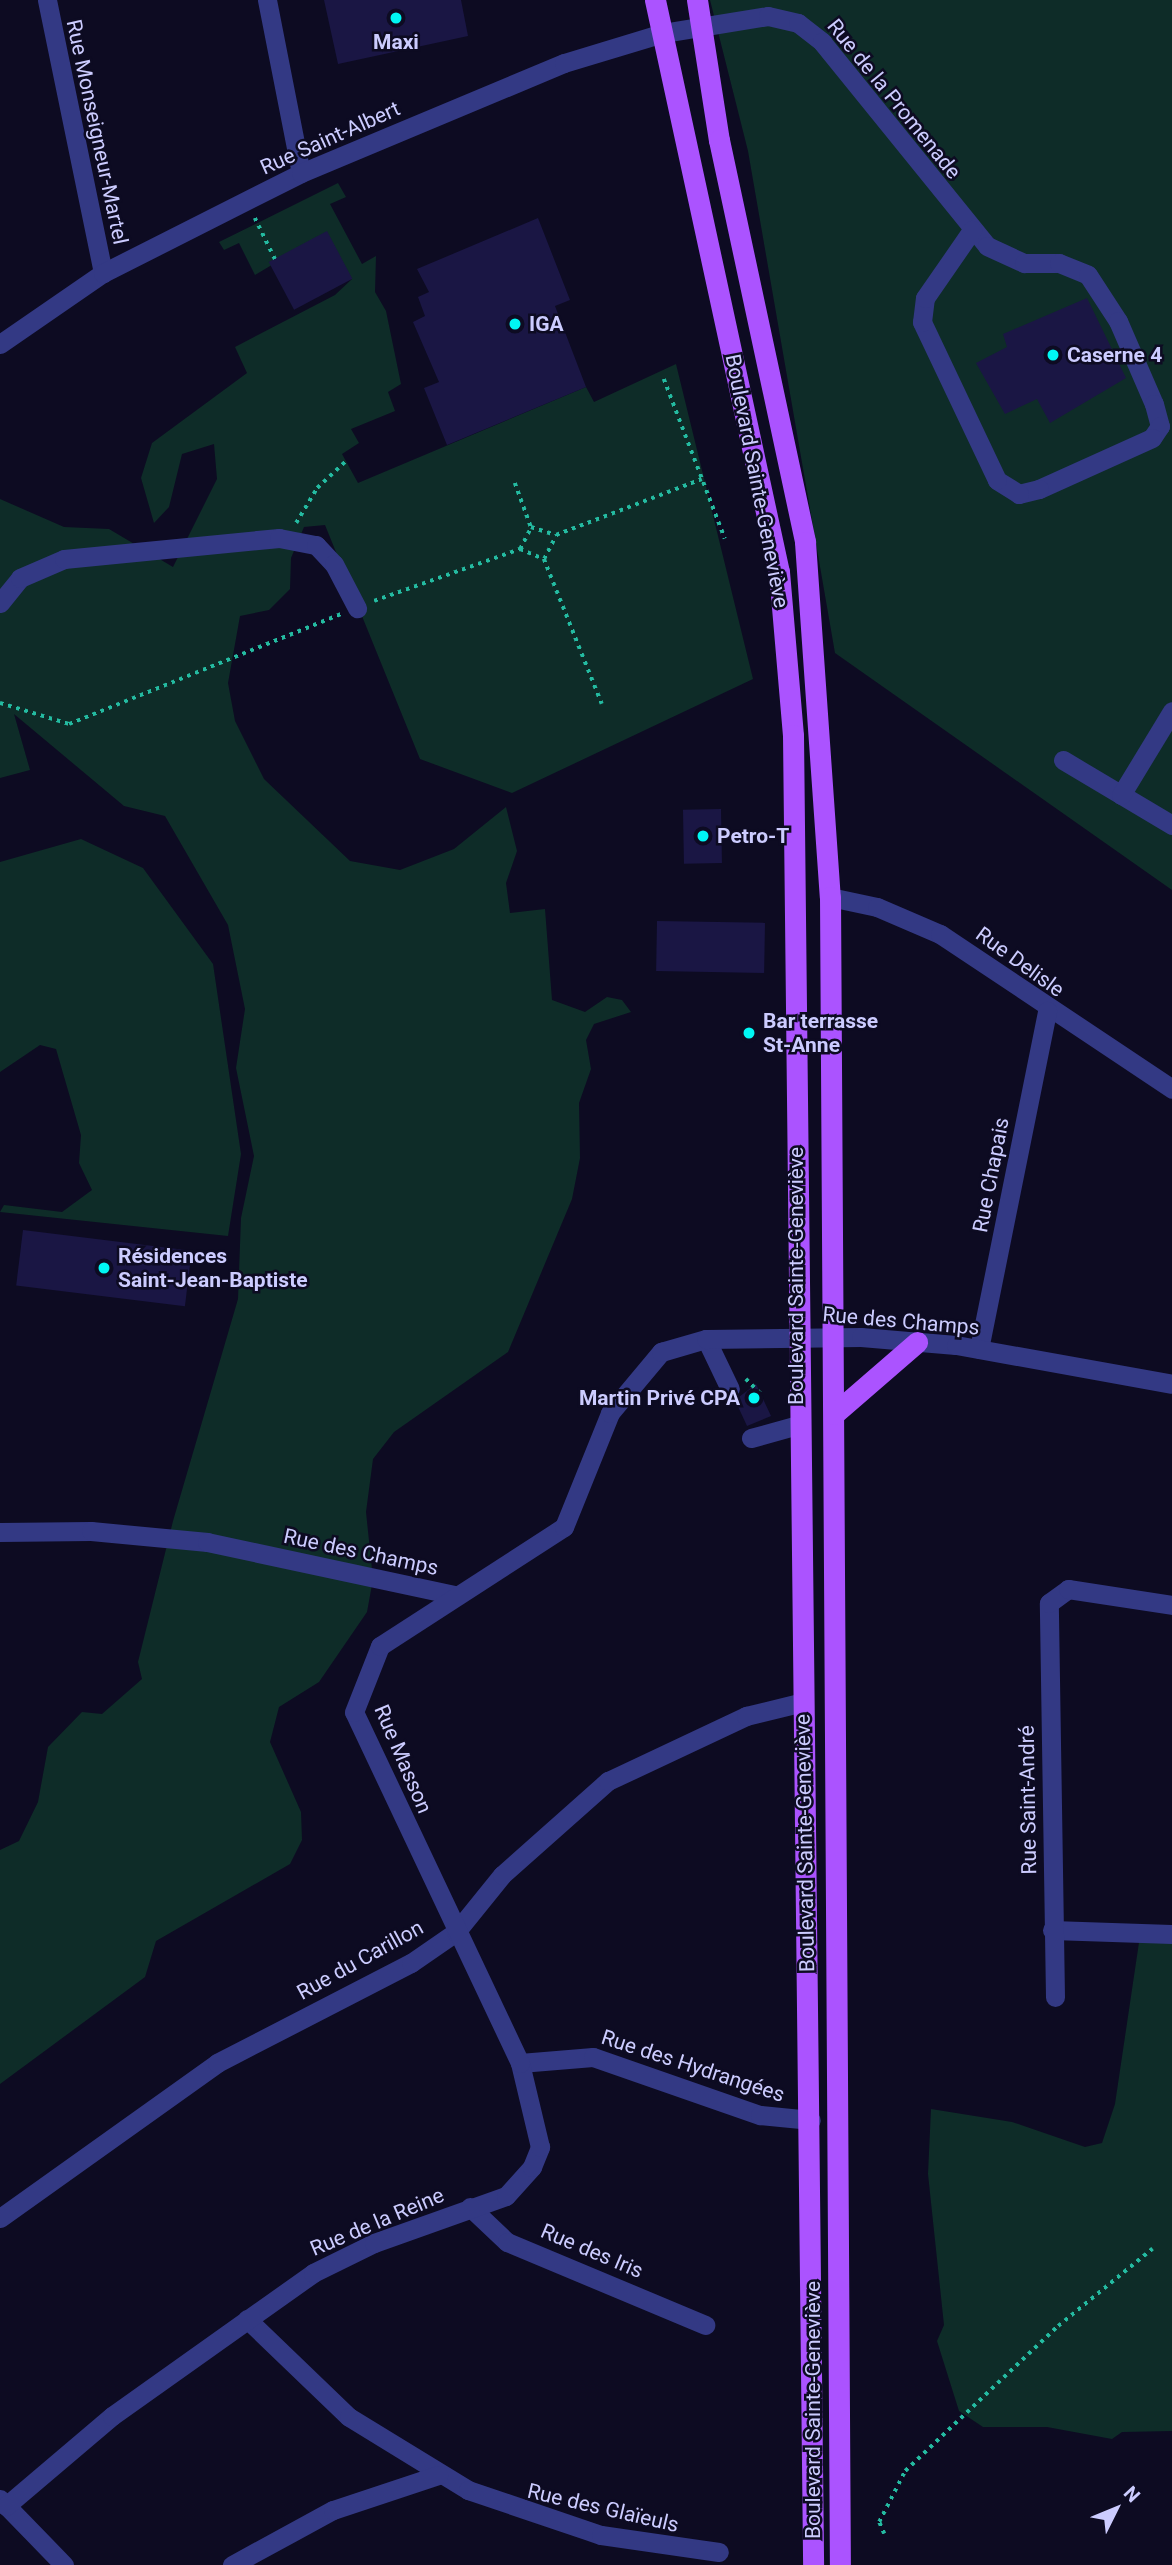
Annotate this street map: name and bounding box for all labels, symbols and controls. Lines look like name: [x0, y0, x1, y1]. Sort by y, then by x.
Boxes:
marker: Maxi: [388, 10, 404, 26]
street label: Rue de la Promenade: [822, 14, 966, 184]
street label: Rue Monseigneur-Martel: [61, 17, 133, 247]
place label: Maxi: [373, 29, 419, 55]
street label: Rue Saint-Albert: [256, 96, 404, 180]
place label: IGA: [529, 311, 564, 337]
marker: IGA: [507, 316, 523, 332]
place label: Caserne 4: [1067, 342, 1162, 368]
marker: Caserne 4: [1045, 347, 1061, 363]
street label: Boulevard Sainte-Geneviève: [720, 352, 794, 610]
place label: Petro-T: [717, 823, 789, 849]
marker: Petro-T: [695, 828, 711, 844]
street label: Rue Delisle: [971, 922, 1069, 1002]
place label: Bar terrasse St-Anne: [763, 1008, 878, 1058]
marker: Bar terrasse St-Anne: [741, 1025, 757, 1041]
street label: Rue Chapais: [967, 1115, 1015, 1235]
street label: Boulevard Sainte-Geneviève: [783, 1147, 809, 1405]
place label: Résidences Saint-Jean-Baptiste: [118, 1243, 308, 1293]
marker: Résidences Saint-Jean-Baptiste: [96, 1260, 112, 1276]
street label: Rue des Champs: [821, 1302, 981, 1340]
place label: Martin Privé CPA: [579, 1385, 740, 1411]
marker: Martin Privé CPA: [746, 1390, 762, 1406]
street label: Rue des Champs: [281, 1523, 441, 1581]
street label: Rue Masson: [369, 1701, 437, 1817]
street label: Boulevard Sainte-Geneviève: [790, 1714, 820, 1972]
street label: Rue Saint-André: [1014, 1725, 1042, 1875]
street label: Rue du Carillon: [292, 1915, 428, 2005]
street label: Rue des Hydrangées: [598, 2024, 788, 2108]
street label: Rue de la Reine: [306, 2183, 448, 2261]
street label: Rue des Iris: [537, 2218, 647, 2284]
street label: Boulevard Sainte-Geneviève: [800, 2281, 826, 2539]
north arrow: [1081, 2474, 1151, 2544]
street label: Rue des Glaïeuls: [525, 2478, 681, 2538]
text: N: [1119, 2482, 1145, 2507]

